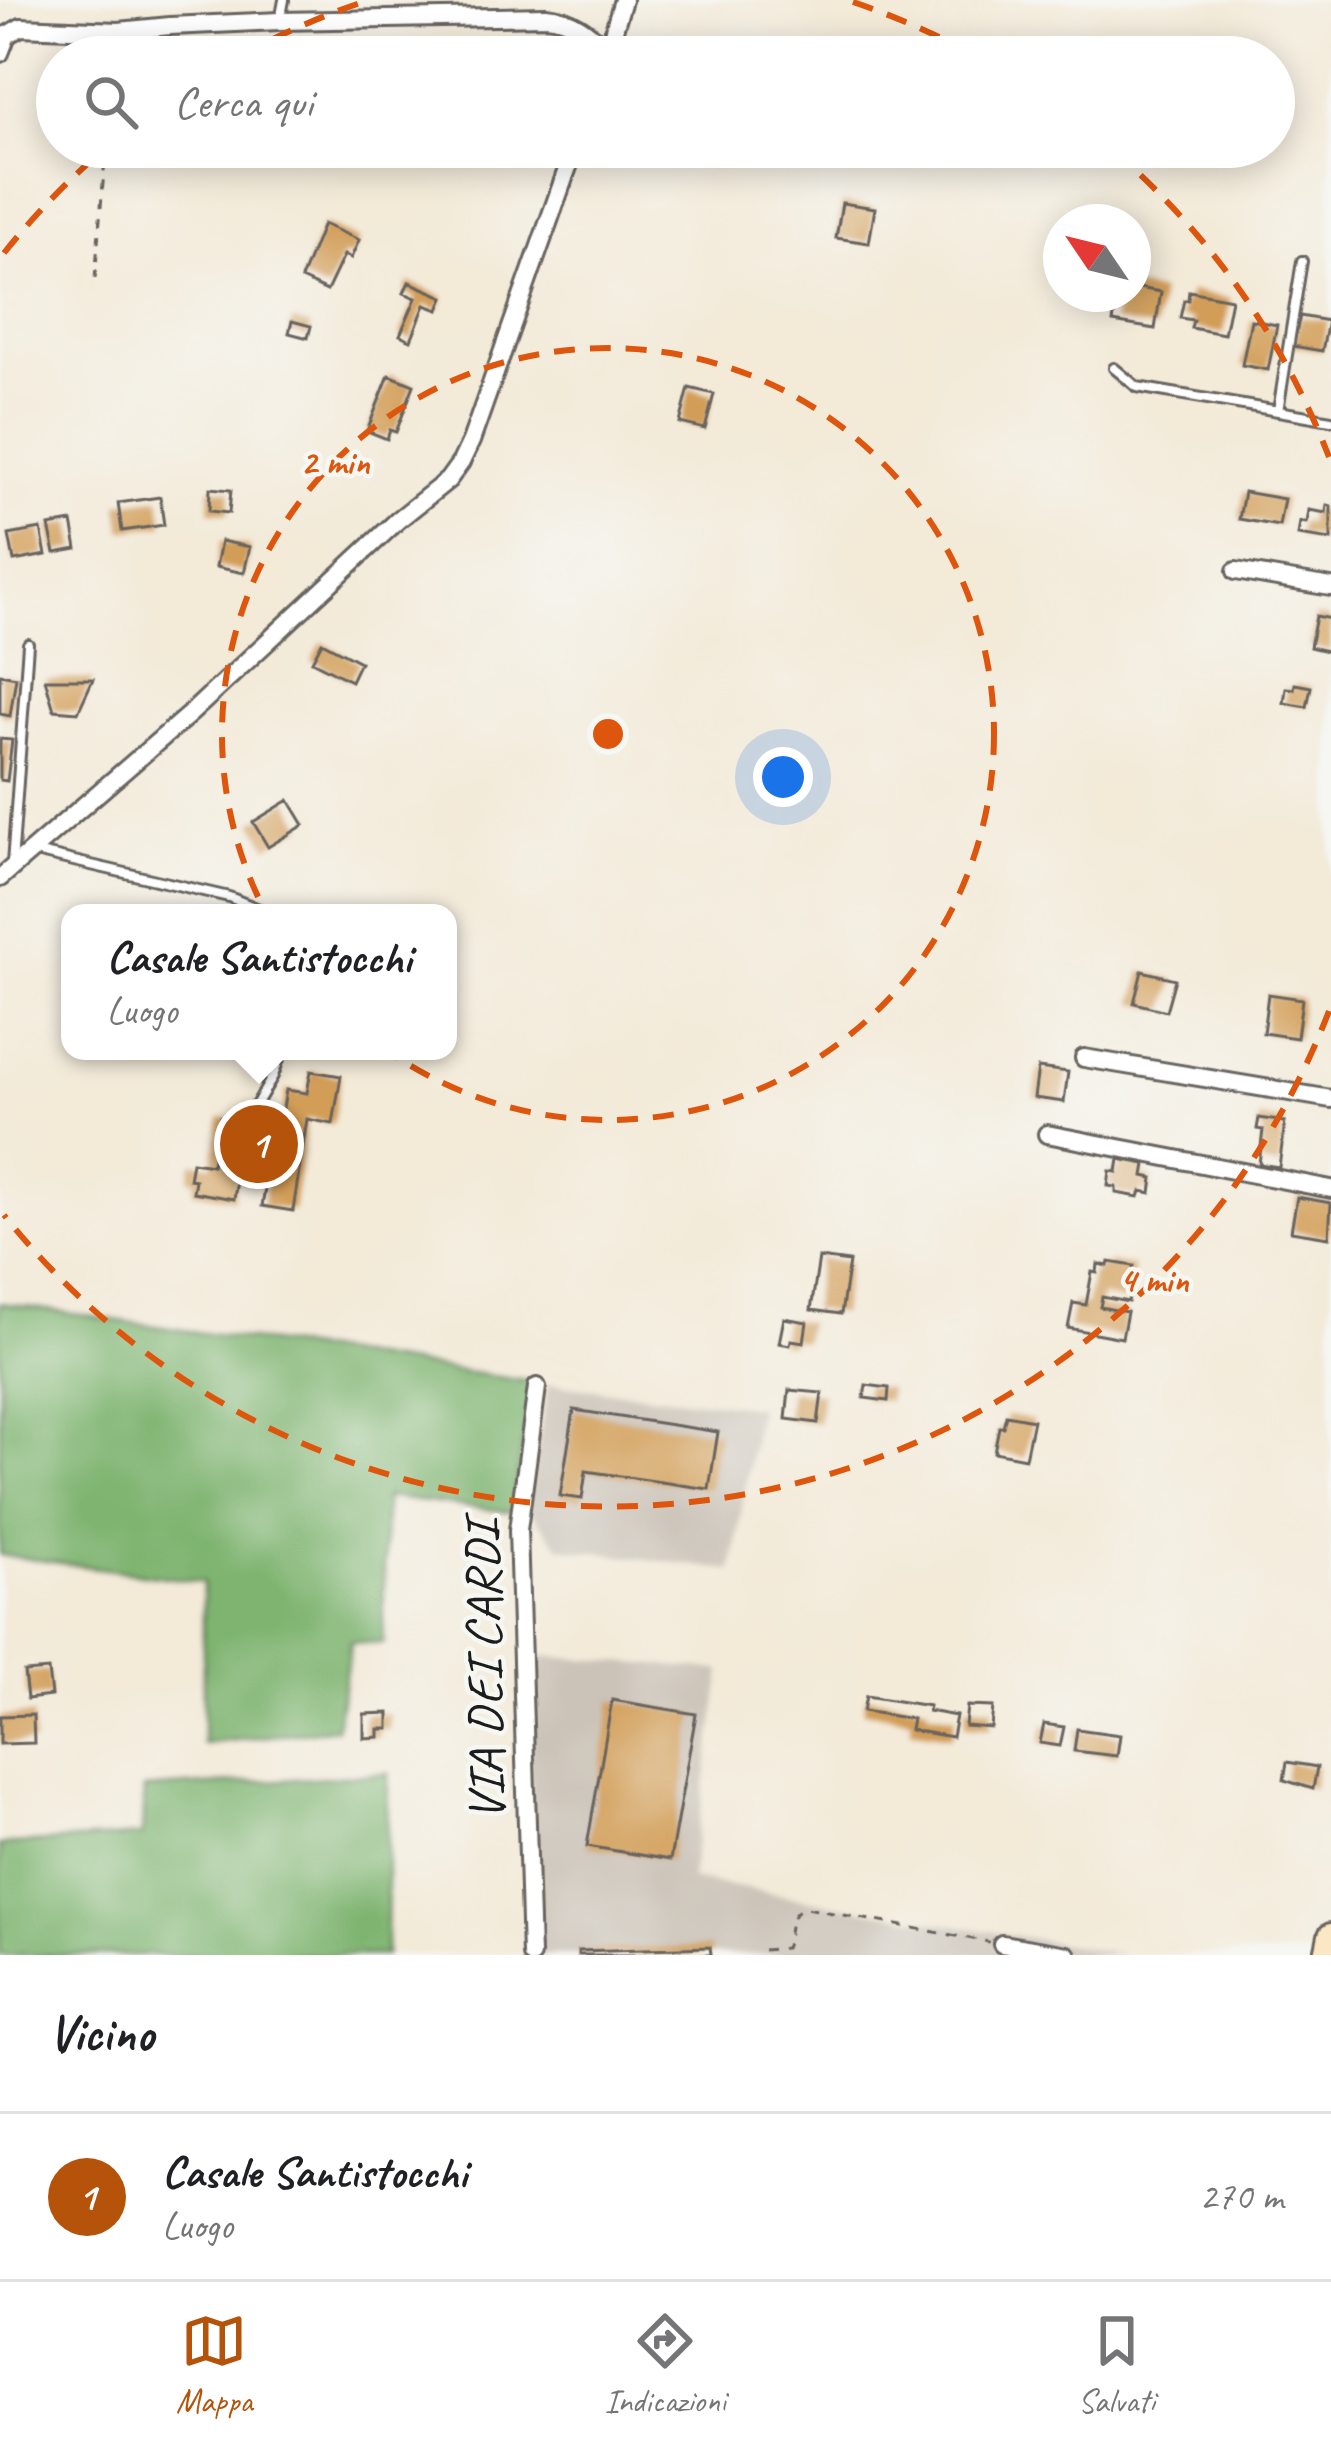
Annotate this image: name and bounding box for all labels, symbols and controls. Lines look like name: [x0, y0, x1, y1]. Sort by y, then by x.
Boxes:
search box: [36, 36, 1295, 168]
icon: search: [78, 69, 144, 135]
text: Cerca qui: [174, 74, 313, 131]
north arrow: [1043, 204, 1151, 312]
text: 2 min: [301, 439, 371, 485]
centre of rings: [587, 713, 629, 755]
your location: [753, 747, 813, 807]
popup: [61, 904, 457, 1060]
text: Casale Santistocchi: [106, 929, 412, 986]
text: Luogo: [106, 986, 177, 1035]
pin: 1: [220, 1099, 298, 1189]
text: 4 min: [1120, 1257, 1190, 1303]
street label: VIA DEI CARDI: [449, 1511, 519, 1821]
text: Vicino: [48, 2001, 153, 2065]
text: Casale Santistocchi: [162, 2144, 467, 2201]
text: 1: [78, 2172, 96, 2221]
text: 270 m: [1199, 2172, 1283, 2221]
text: Luogo: [162, 2201, 233, 2250]
tab: Mappa: [176, 2308, 252, 2422]
tab: Indicazioni: [604, 2308, 726, 2422]
tab: Salvati: [1078, 2308, 1155, 2422]

